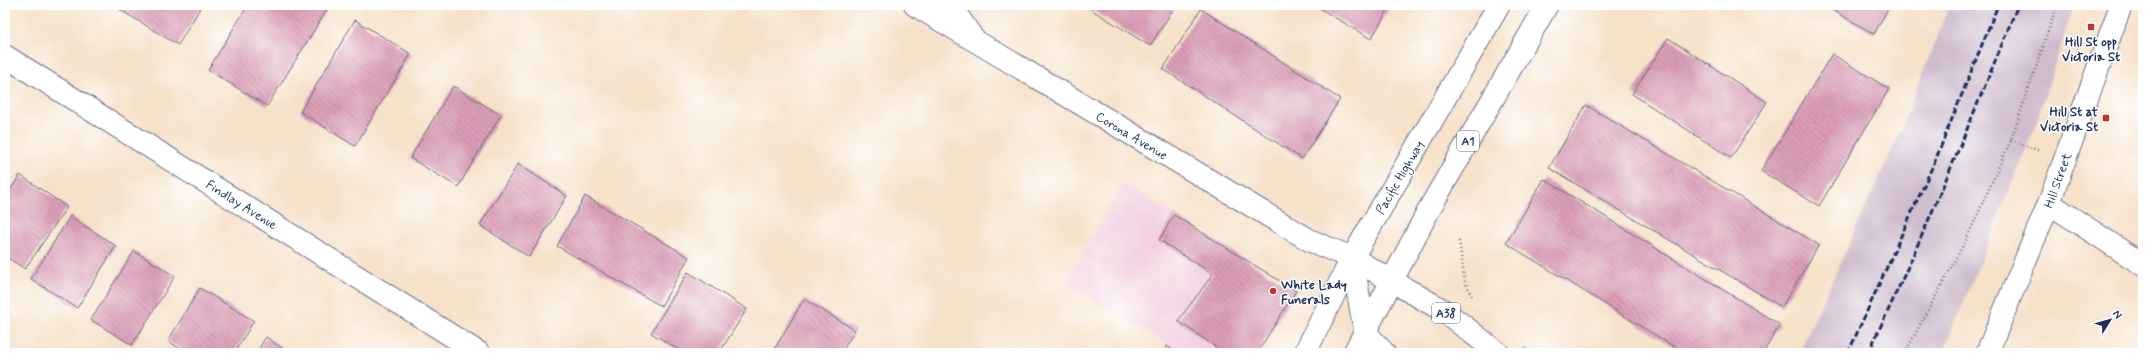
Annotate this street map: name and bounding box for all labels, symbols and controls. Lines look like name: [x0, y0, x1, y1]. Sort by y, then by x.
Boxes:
marker: Hill St opp Victoria St: [2086, 22, 2096, 32]
place label: Hill St opp Victoria St: [2062, 34, 2120, 66]
place label: Hill St at Victoria St: [2040, 104, 2099, 136]
street label: Corona Avenue: [1092, 108, 1170, 165]
marker: Hill St at Victoria St: [2101, 113, 2111, 123]
road number: A1: [1457, 131, 1479, 151]
street label: Pacific Highway: [1372, 138, 1429, 218]
street label: Hill Street: [2041, 150, 2076, 211]
street label: Findlay Avenue: [202, 177, 280, 234]
place label: White Lady Funerals: [1280, 277, 1347, 309]
marker: White Lady Funerals: [1268, 286, 1278, 296]
north arrow: [2090, 300, 2130, 340]
road number: A38: [1432, 303, 1460, 323]
text: N: [2109, 307, 2125, 322]

